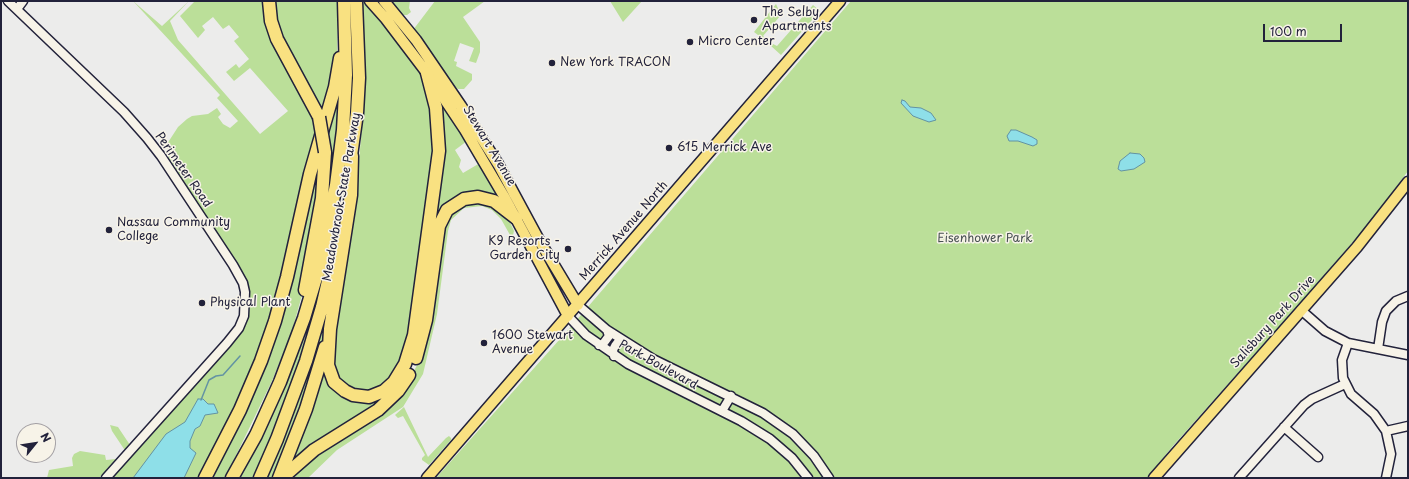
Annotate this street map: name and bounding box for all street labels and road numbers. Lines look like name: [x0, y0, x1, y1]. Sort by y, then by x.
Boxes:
street label: Stewart Avenue: [459, 103, 519, 189]
street label: Meadowbrook State Parkway: [320, 112, 364, 282]
street label: Perimeter Road: [152, 130, 214, 210]
street label: Merrick Avenue North: [577, 178, 671, 284]
street label: Salisbury Park Drive: [1228, 273, 1318, 371]
street label: Park Boulevard: [616, 337, 700, 393]

